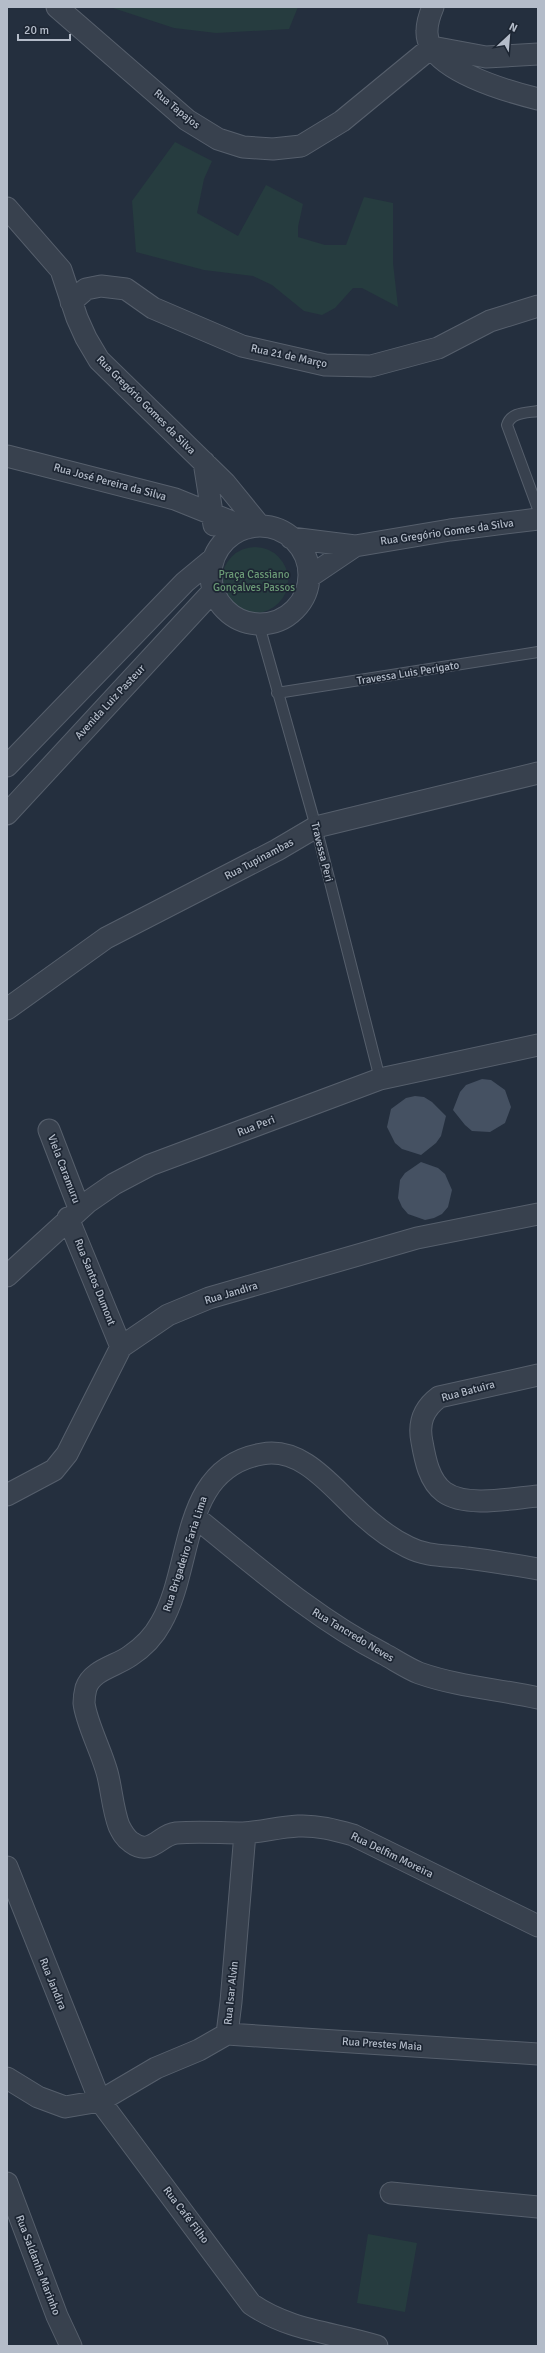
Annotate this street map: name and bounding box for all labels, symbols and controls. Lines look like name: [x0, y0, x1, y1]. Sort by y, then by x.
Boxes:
scale bar: [18, 16, 70, 42]
north arrow: [489, 16, 529, 56]
text: N: [507, 20, 519, 35]
text: 20 m: [24, 23, 49, 38]
street label: Rua Tapajos: [151, 86, 203, 132]
street label: Rua 21 de Março: [250, 342, 329, 370]
street label: Rua Gregório Gomes da Silva: [94, 353, 198, 457]
street label: Rua José Pereira da Silva: [52, 461, 168, 503]
street label: Rua Gregório Gomes da Silva: [379, 516, 515, 548]
park label: Praça Cassiano Gonçalves Passos: [213, 568, 295, 594]
street label: Travessa Luis Perigato: [356, 658, 460, 688]
street label: Avenida Luiz Pasteur: [72, 662, 148, 742]
street label: Travessa Peri: [308, 821, 336, 883]
street label: Rua Tupinambas: [222, 835, 296, 883]
street label: Rua Peri: [235, 1113, 277, 1139]
street label: Viela Caramuru: [45, 1133, 83, 1205]
street label: Rua Santos Dumont: [72, 1237, 118, 1327]
street label: Rua Jandira: [203, 1279, 260, 1307]
street label: Rua Batuira: [440, 1378, 497, 1404]
street label: Rua Brigadeiro Faria Lima: [160, 1494, 210, 1613]
street label: Rua Tancredo Neves: [310, 1605, 396, 1665]
street label: Rua Delfim Moreira: [349, 1829, 436, 1881]
street label: Rua Jandira: [37, 1956, 69, 2012]
street label: Rua Isar Alvin: [221, 1960, 241, 2026]
street label: Rua Prestes Maia: [342, 2035, 423, 2053]
street label: Rua Café Filho: [160, 2184, 212, 2246]
street label: Rua Saldanha Marinho: [13, 2213, 63, 2317]

